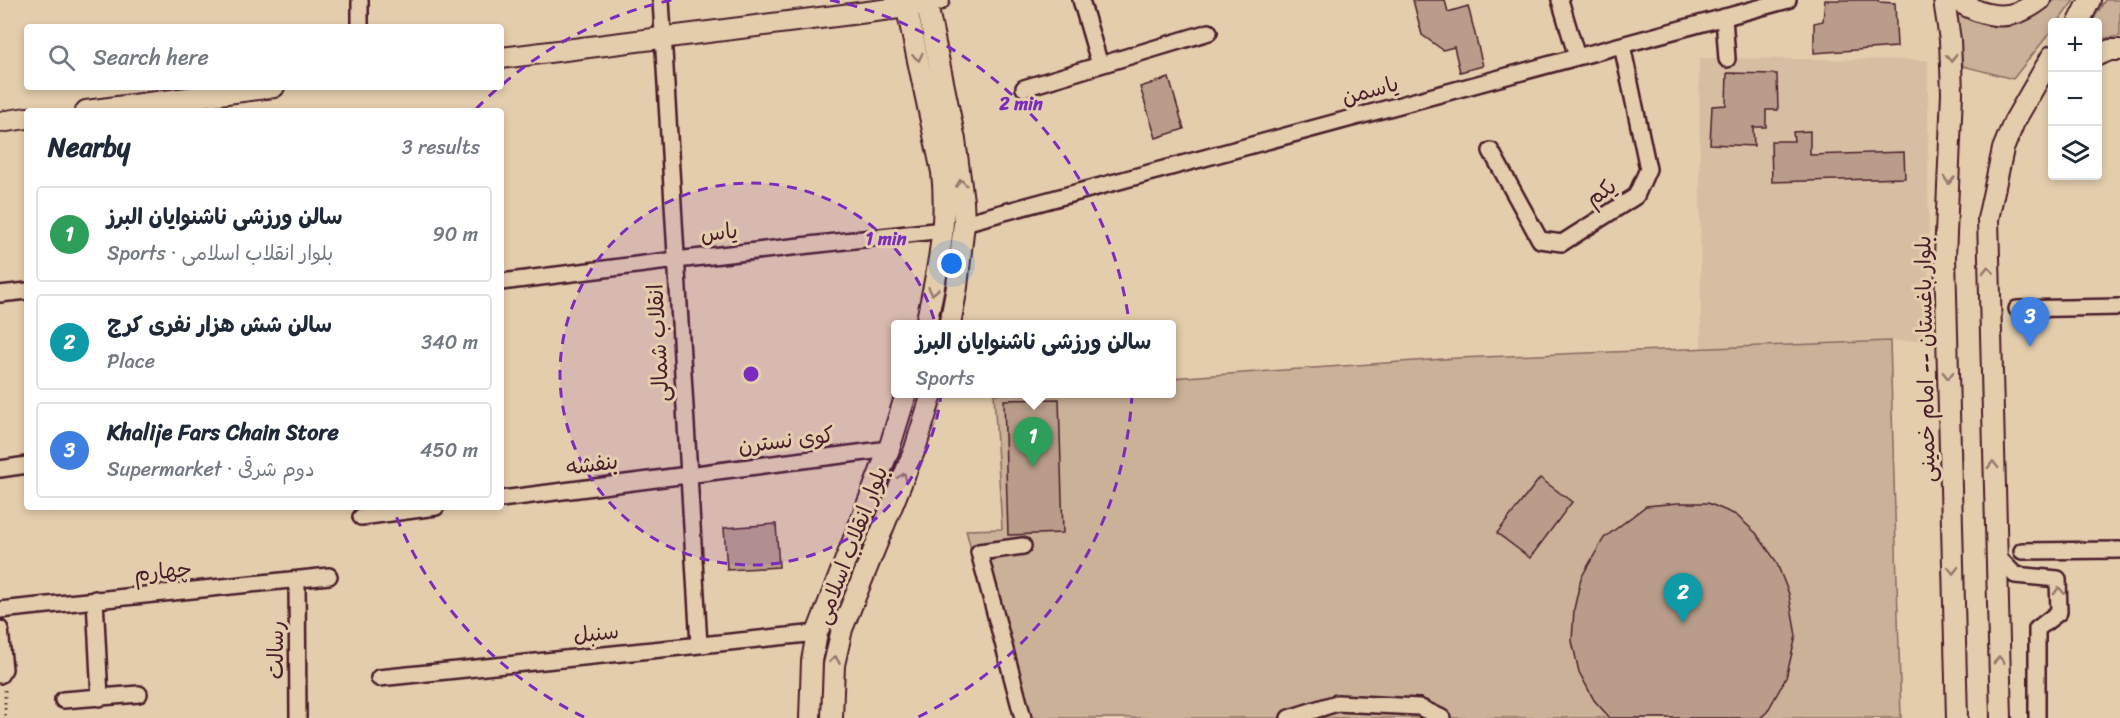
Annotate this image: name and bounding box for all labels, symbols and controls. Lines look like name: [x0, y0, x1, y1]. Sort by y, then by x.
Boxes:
map controls: [2048, 18, 2102, 180]
button: +: [2048, 18, 2102, 72]
search box: [24, 24, 504, 90]
text: Search here: [93, 38, 209, 77]
icon: search: [45, 41, 78, 74]
one-way arrow: [910, 52, 923, 62]
one-way arrow: [1944, 54, 1957, 63]
street label: یاسمن: [1337, 64, 1403, 116]
button: −: [2048, 72, 2102, 126]
text: 2 min: [998, 88, 1043, 120]
text: Nearby: [48, 124, 130, 170]
button: layers: [2048, 126, 2102, 180]
text: 3 results: [402, 130, 480, 165]
street label: یکم: [1577, 167, 1625, 217]
one-way arrow: [1942, 175, 1955, 184]
one-way arrow: [955, 179, 967, 188]
text: سالن ورزشی ناشنوایان البرز: [107, 197, 342, 236]
street label: یاس: [698, 211, 740, 253]
text: 1: [65, 217, 74, 252]
text: 90 m: [433, 217, 478, 252]
text: 1 min: [866, 223, 907, 255]
street label: بلوار باغستان -- امام خمینی: [1903, 235, 1947, 483]
text: Sports · بلوار انقلاب اسلامی: [107, 236, 333, 271]
your location: [937, 249, 966, 278]
one-way arrow: [1982, 265, 1994, 274]
street label: انقلاب شمالی: [635, 283, 681, 403]
one-way arrow: [927, 285, 940, 295]
pin: 3: [2010, 298, 2050, 347]
text: سالن شش هزار نفری کرج: [107, 305, 332, 344]
popup: [891, 320, 1176, 398]
text: سالن ورزشی ناشنوایان البرز: [916, 322, 1151, 361]
text: 2: [64, 325, 75, 360]
text: 340 m: [421, 325, 478, 360]
text: Place: [107, 344, 155, 379]
text: Sports: [916, 361, 975, 396]
centre of rings: [741, 364, 761, 384]
one-way arrow: [1942, 370, 1955, 379]
text: Khalije Fars Chain Store: [107, 413, 339, 452]
street label: کوی نسترن: [736, 415, 836, 465]
pin: 1: [1014, 418, 1052, 467]
text: 3: [64, 433, 75, 468]
text: 450 m: [420, 433, 478, 468]
street label: بنفشه: [564, 441, 620, 487]
text: Supermarket · دوم شرقی: [107, 452, 315, 487]
street label: بلوار انقلاب اسلامی: [803, 460, 899, 630]
one-way arrow: [1987, 460, 1999, 469]
one-way arrow: [896, 473, 908, 484]
street label: چهارم: [132, 549, 194, 593]
one-way arrow: [1947, 565, 1959, 574]
pin: 2: [1664, 574, 1702, 623]
one-way arrow: [2052, 586, 2065, 595]
street label: سنبل: [571, 611, 621, 655]
street label: رسالت: [256, 620, 295, 680]
one-way arrow: [829, 655, 841, 664]
one-way arrow: [1992, 655, 2005, 664]

